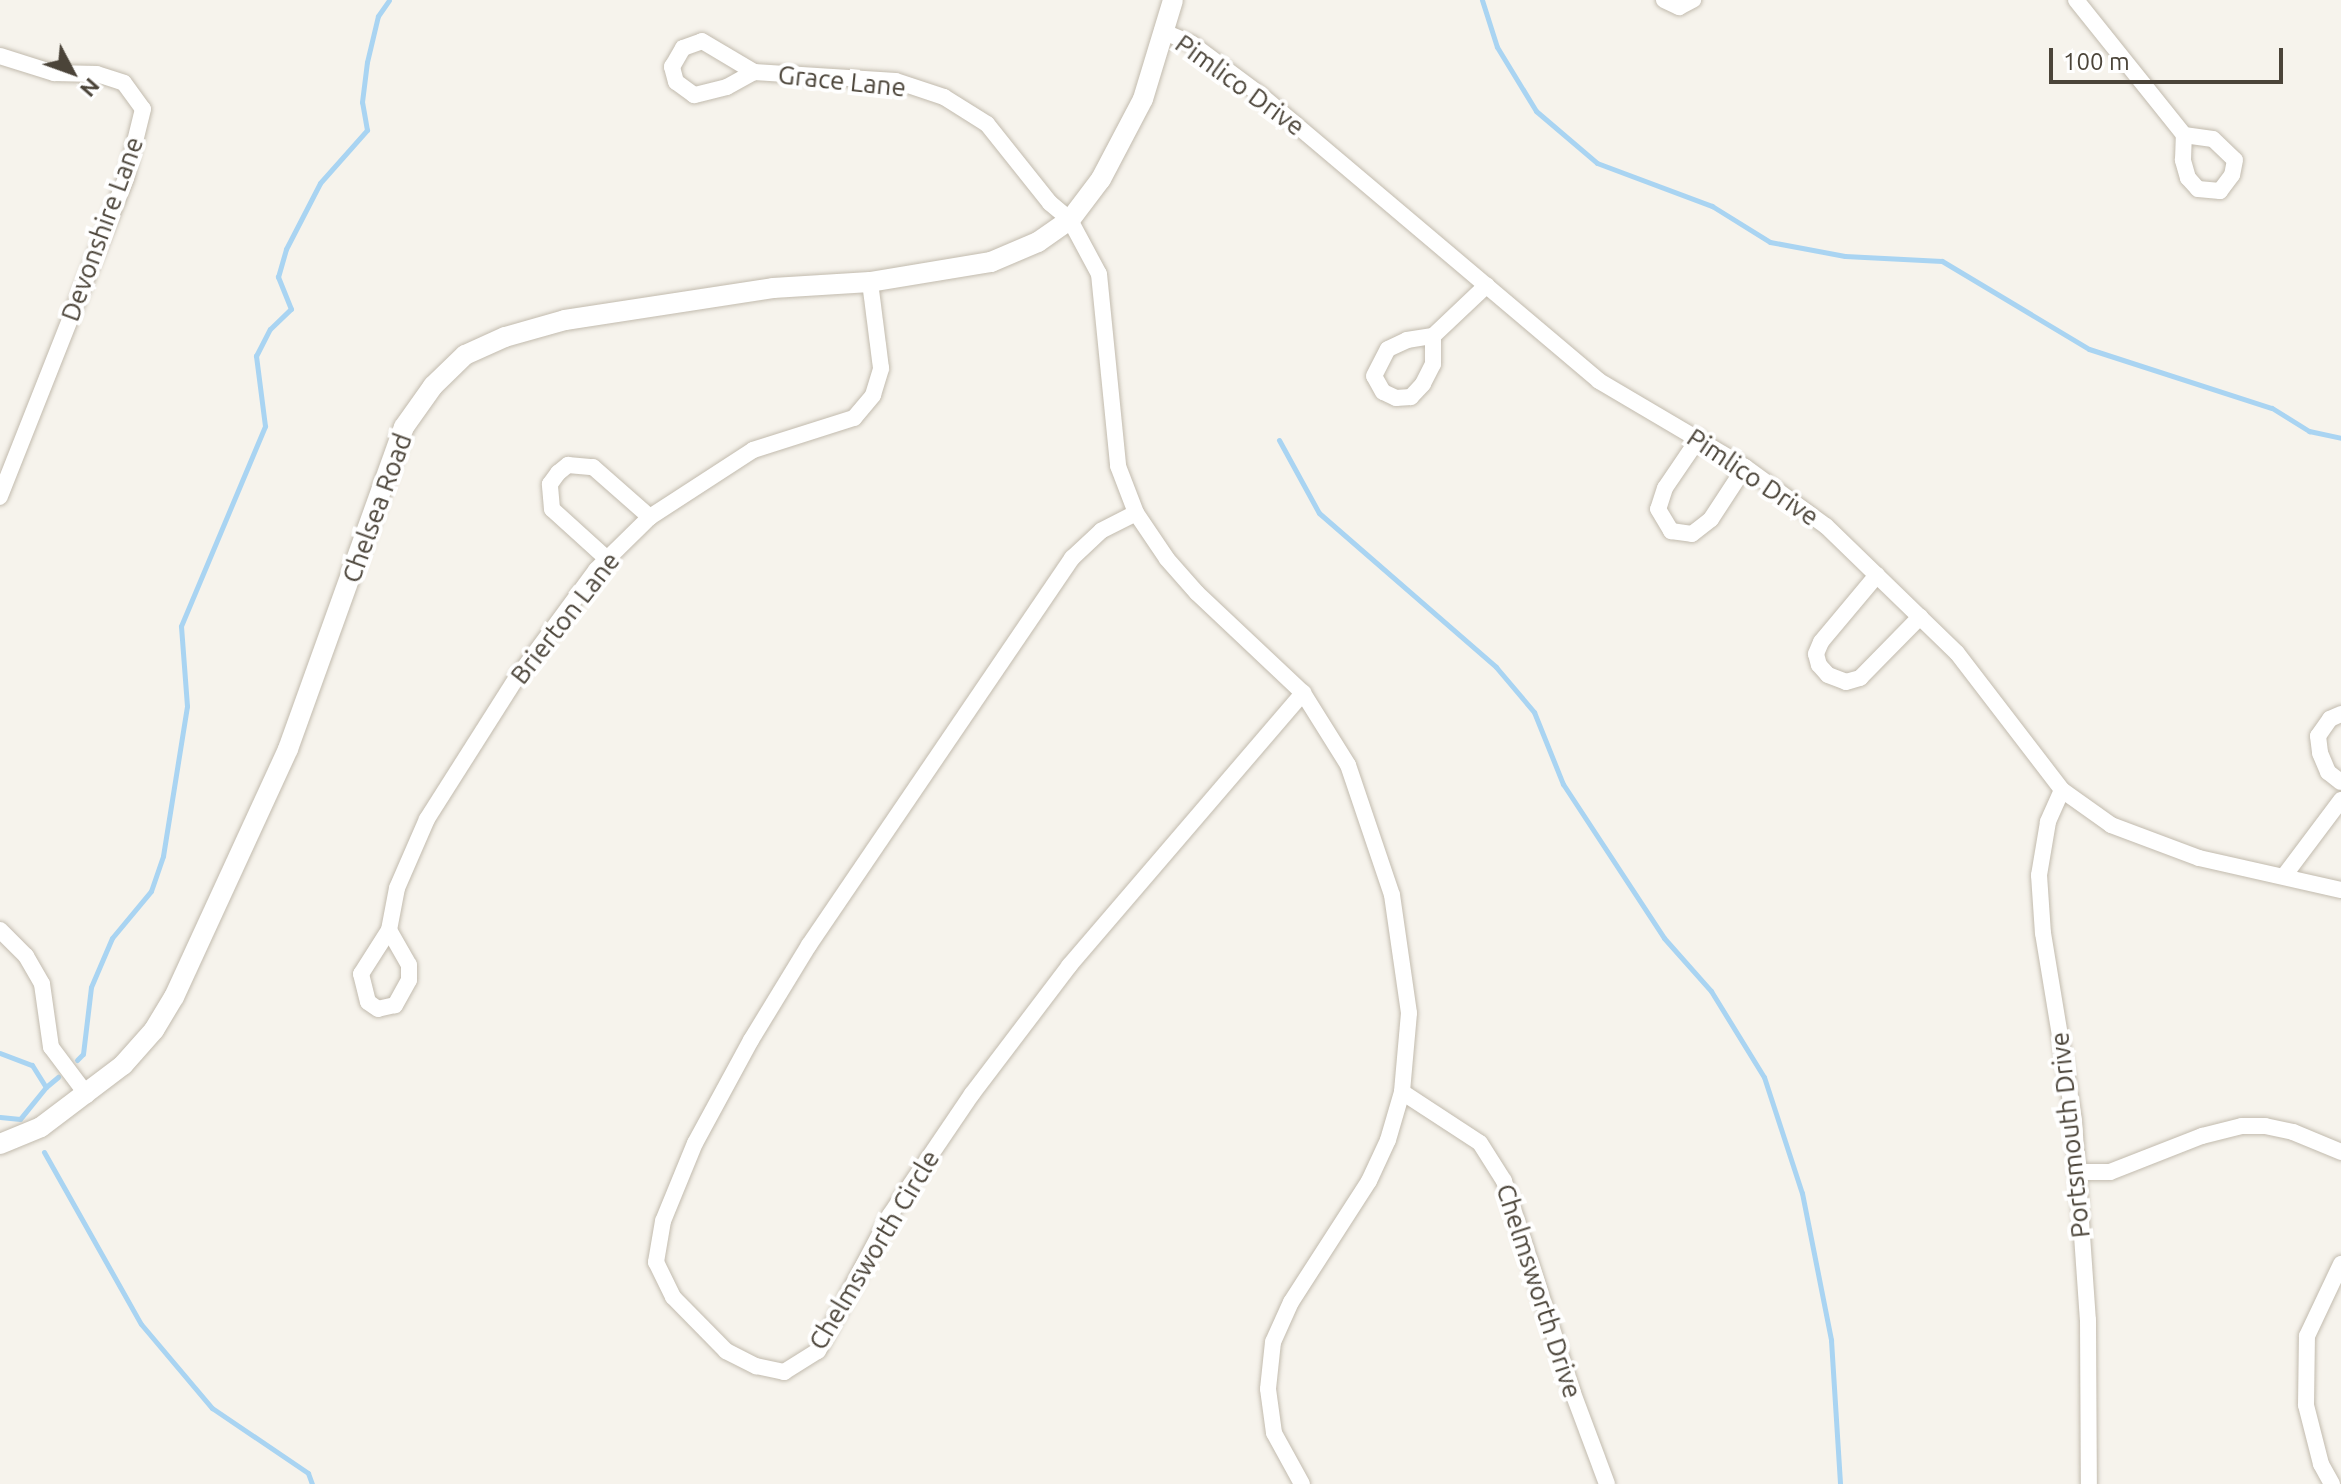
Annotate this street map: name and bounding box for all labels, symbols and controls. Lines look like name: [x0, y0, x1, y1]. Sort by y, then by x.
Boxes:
street label: Pimlico Drive: [1169, 28, 1311, 142]
north arrow: [32, 32, 112, 112]
scale bar: [2053, 32, 2287, 82]
text: 100 m: [2063, 48, 2130, 75]
street label: Grace Lane: [776, 59, 908, 103]
text: N: [76, 74, 105, 102]
street label: Devonshire Lane: [54, 133, 150, 325]
street label: Pimlico Drive: [1681, 422, 1825, 532]
street label: Chelsea Road: [336, 429, 418, 587]
street label: Brierton Lane: [504, 546, 626, 690]
street label: Portsmouth Drive: [2044, 1031, 2096, 1239]
street label: Chelmsworth Circle: [802, 1145, 946, 1355]
street label: Chelmsworth Drive: [1490, 1180, 1588, 1402]

